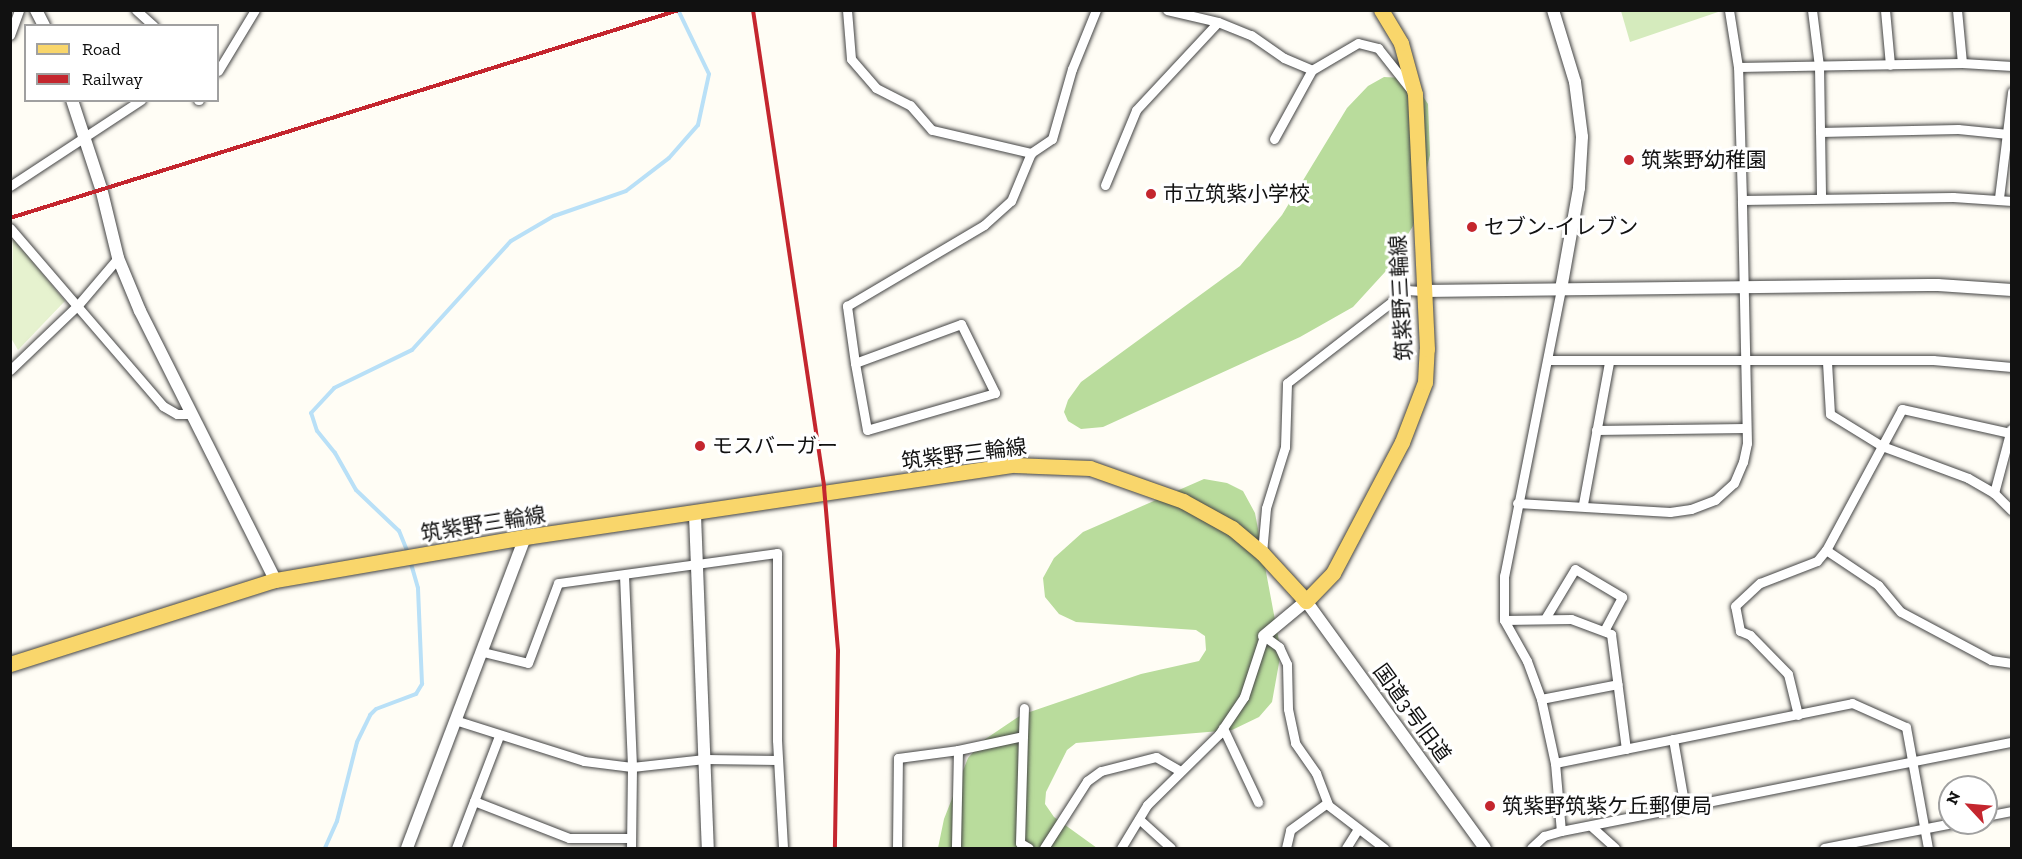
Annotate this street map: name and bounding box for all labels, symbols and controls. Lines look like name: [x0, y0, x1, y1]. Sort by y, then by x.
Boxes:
legend: [24, 24, 219, 102]
text: Road: [82, 38, 121, 60]
text: Railway: [82, 68, 143, 90]
place label: 筑紫野幼稚園: [1641, 147, 1767, 173]
marker: 筑紫野幼稚園: [1622, 153, 1636, 167]
place label: 市立筑紫小学校: [1163, 181, 1310, 207]
marker: 市立筑紫小学校: [1144, 187, 1158, 201]
place label: セブン-イレブン: [1484, 214, 1638, 240]
marker: セブン-イレブン: [1465, 220, 1479, 234]
street label: 筑紫野三輪線: [1385, 234, 1417, 362]
place label: モスバーガー: [712, 433, 838, 459]
street label: 筑紫野三輪線: [900, 434, 1028, 474]
marker: モスバーガー: [693, 439, 707, 453]
street label: 筑紫野三輪線: [419, 502, 547, 546]
street label: 国道3号旧道: [1368, 659, 1456, 767]
north arrow: [1938, 775, 1998, 835]
text: N: [1942, 788, 1964, 807]
place label: 筑紫野筑紫ケ丘郵便局: [1502, 793, 1712, 819]
marker: 筑紫野筑紫ケ丘郵便局: [1483, 799, 1497, 813]

